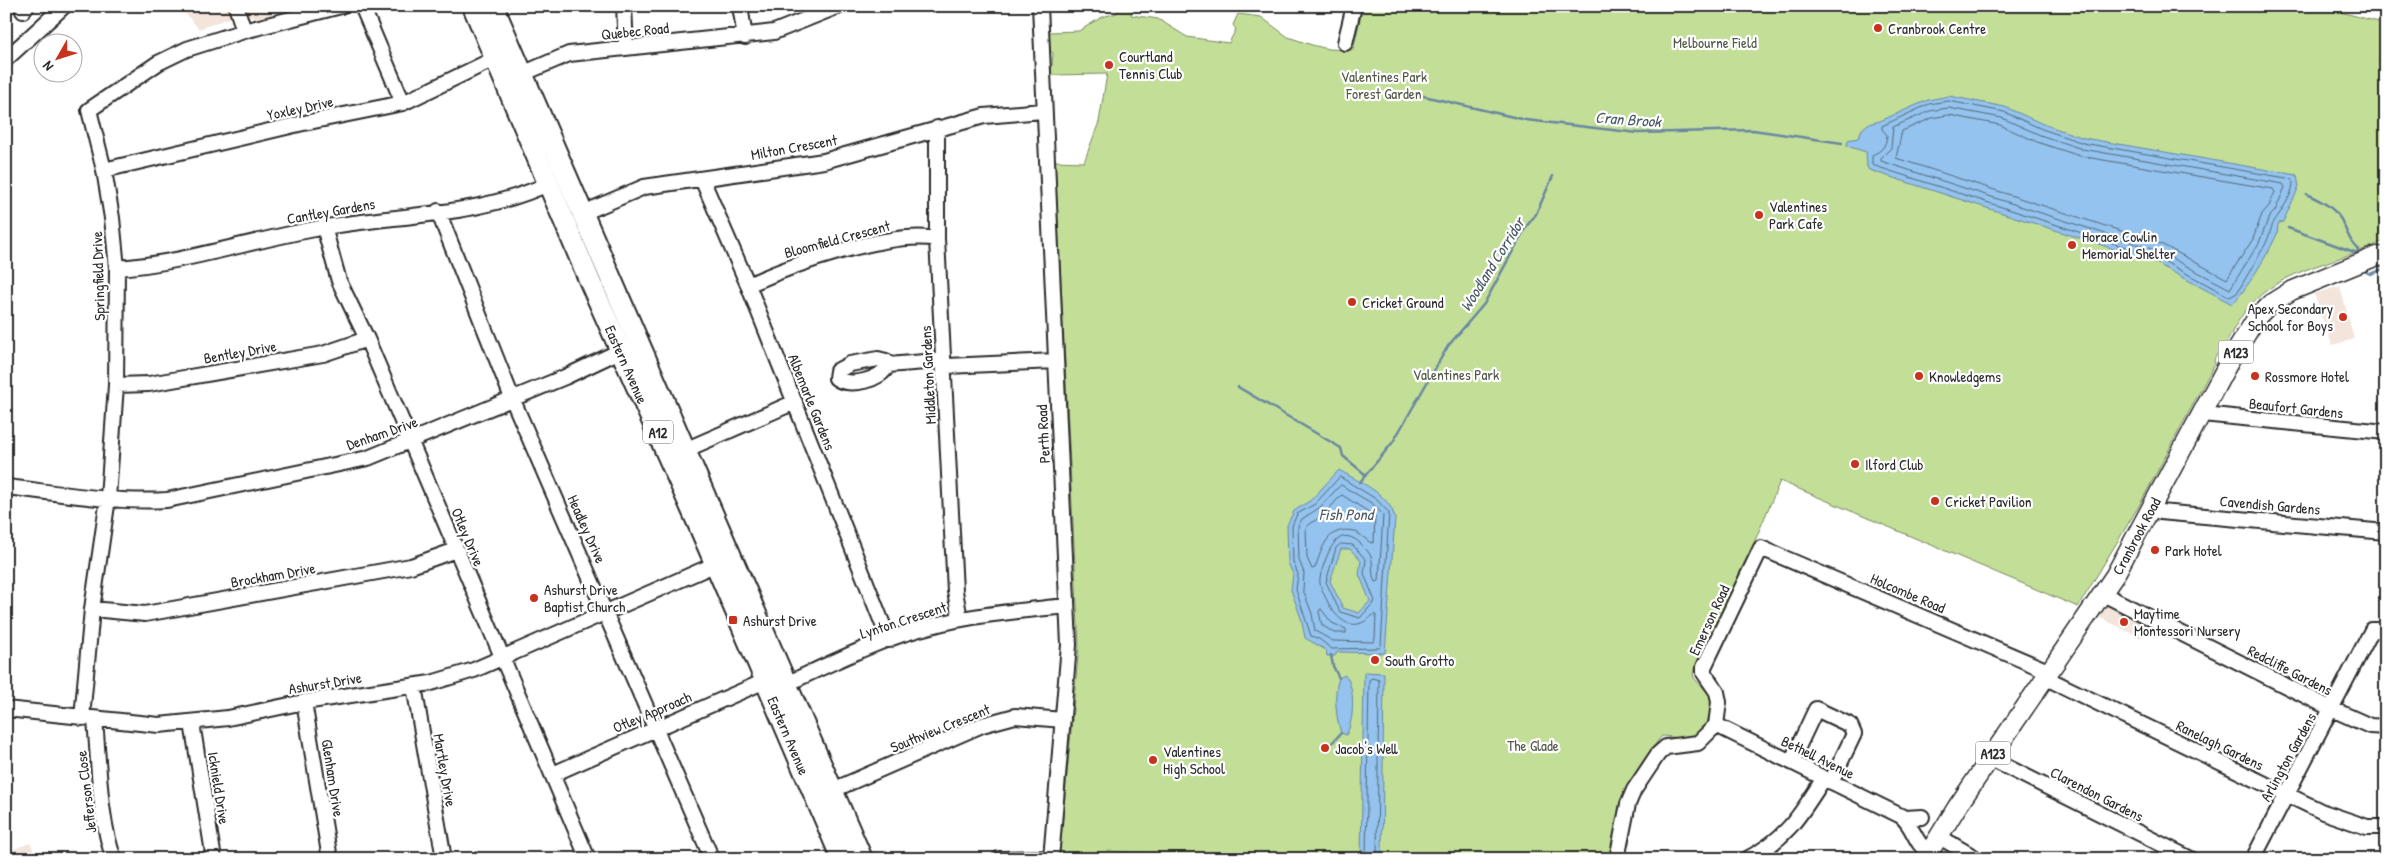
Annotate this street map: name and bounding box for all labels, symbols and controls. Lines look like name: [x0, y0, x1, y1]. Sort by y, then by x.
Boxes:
street label: Quebec Road: [600, 17, 670, 45]
place label: Cranbrook Centre: [1888, 18, 1986, 39]
marker: Cranbrook Centre: [1872, 22, 1884, 34]
north arrow: [32, 32, 82, 82]
park label: Melbourne Field: [1673, 32, 1757, 53]
place label: Courtland Tennis Club: [1119, 46, 1183, 84]
text: N: [37, 57, 57, 75]
marker: Courtland Tennis Club: [1103, 59, 1115, 71]
park label: Valentines Park Forest Garden: [1341, 66, 1427, 104]
street label: Yoxley Drive: [265, 91, 335, 125]
water label: Cran Brook: [1594, 106, 1663, 132]
street label: Milton Crescent: [749, 129, 840, 165]
street label: Cantley Gardens: [285, 193, 377, 229]
place label: Valentines Park Cafe: [1769, 196, 1827, 234]
marker: Valentines Park Cafe: [1753, 209, 1765, 221]
water label: Woodland Corridor: [1454, 211, 1531, 315]
street label: Bloomfield Crescent: [782, 215, 893, 263]
place label: Horace Cowlin Memorial Shelter: [2082, 226, 2176, 264]
street label: Springfield Drive: [86, 231, 110, 321]
marker: Horace Cowlin Memorial Shelter: [2066, 239, 2078, 251]
place label: Cricket Ground: [1362, 292, 1444, 313]
marker: Cricket Ground: [1346, 296, 1358, 308]
place label: Apex Secondary School for Boys: [2248, 298, 2333, 336]
marker: Apex Secondary School for Boys: [2337, 311, 2349, 323]
street label: Eastern Avenue: [600, 322, 654, 407]
street label: Middleton Gardens: [915, 325, 941, 425]
street label: Bentley Drive: [202, 335, 278, 369]
road number: A123: [2218, 341, 2254, 364]
street label: Albemarle Gardens: [783, 351, 841, 453]
park label: Valentines Park: [1413, 364, 1499, 385]
place label: Knowledgems: [1929, 366, 2001, 387]
place label: Rossmore Hotel: [2265, 366, 2349, 387]
marker: Knowledgems: [1913, 370, 1925, 382]
marker: Rossmore Hotel: [2249, 370, 2261, 382]
street label: Beaufort Gardens: [2248, 393, 2344, 423]
street label: Perth Road: [1031, 404, 1055, 464]
street label: Denham Drive: [344, 411, 420, 455]
road number: A12: [643, 421, 673, 444]
place label: Ilford Club: [1865, 454, 1923, 475]
marker: Ilford Club: [1849, 458, 1861, 470]
street label: Cavendish Gardens: [2219, 490, 2321, 520]
place label: Cricket Pavilion: [1945, 491, 2032, 512]
street label: Headley Drive: [563, 492, 611, 567]
street label: Cranbrook Road: [2107, 493, 2165, 578]
marker: Cricket Pavilion: [1929, 495, 1941, 507]
water label: Fish Pond: [1319, 503, 1376, 525]
street label: Otley Drive: [446, 505, 490, 569]
place label: Park Hotel: [2165, 540, 2222, 561]
marker: Park Hotel: [2149, 544, 2161, 556]
street label: Brockham Drive: [229, 557, 317, 593]
street label: Holcombe Road: [1867, 568, 1949, 618]
place label: Ashurst Drive Baptist Church: [544, 579, 625, 617]
street label: Emerson Road: [1684, 581, 1734, 659]
marker: Ashurst Drive Baptist Church: [528, 592, 540, 604]
street label: Lynton Crescent: [857, 596, 950, 644]
place label: Maytime Montessori Nursery: [2134, 603, 2241, 641]
place label: Ashurst Drive: [743, 610, 817, 631]
marker: Ashurst Drive: [727, 614, 739, 626]
marker: Maytime Montessori Nursery: [2118, 616, 2130, 628]
street label: Redcliffe Gardens: [2244, 640, 2336, 700]
place label: South Grotto: [1385, 650, 1454, 671]
marker: South Grotto: [1369, 654, 1381, 666]
street label: Ashurst Drive: [287, 667, 363, 699]
street label: Otley Approach: [610, 686, 694, 738]
street label: Eastern Avenue: [763, 693, 815, 778]
street label: Southview Crescent: [887, 698, 994, 758]
street label: Arlington Gardens: [2255, 709, 2321, 805]
street label: Ranelagh Gardens: [2173, 715, 2267, 775]
street label: Bethell Avenue: [1778, 730, 1858, 784]
street label: Martley Drive: [428, 732, 462, 808]
park label: The Glade: [1507, 735, 1559, 756]
street label: Glenham Drive: [317, 738, 349, 818]
place label: Jacob's Well: [1335, 738, 1398, 759]
place label: Valentines High School: [1163, 741, 1225, 779]
road number: A123: [1976, 741, 2010, 764]
marker: Jacob's Well: [1319, 742, 1331, 754]
street label: Jefferson Close: [71, 749, 101, 835]
street label: Icknield Drive: [203, 750, 235, 826]
marker: Valentines High School: [1147, 754, 1159, 766]
street label: Clarendon Gardens: [2047, 761, 2147, 827]

